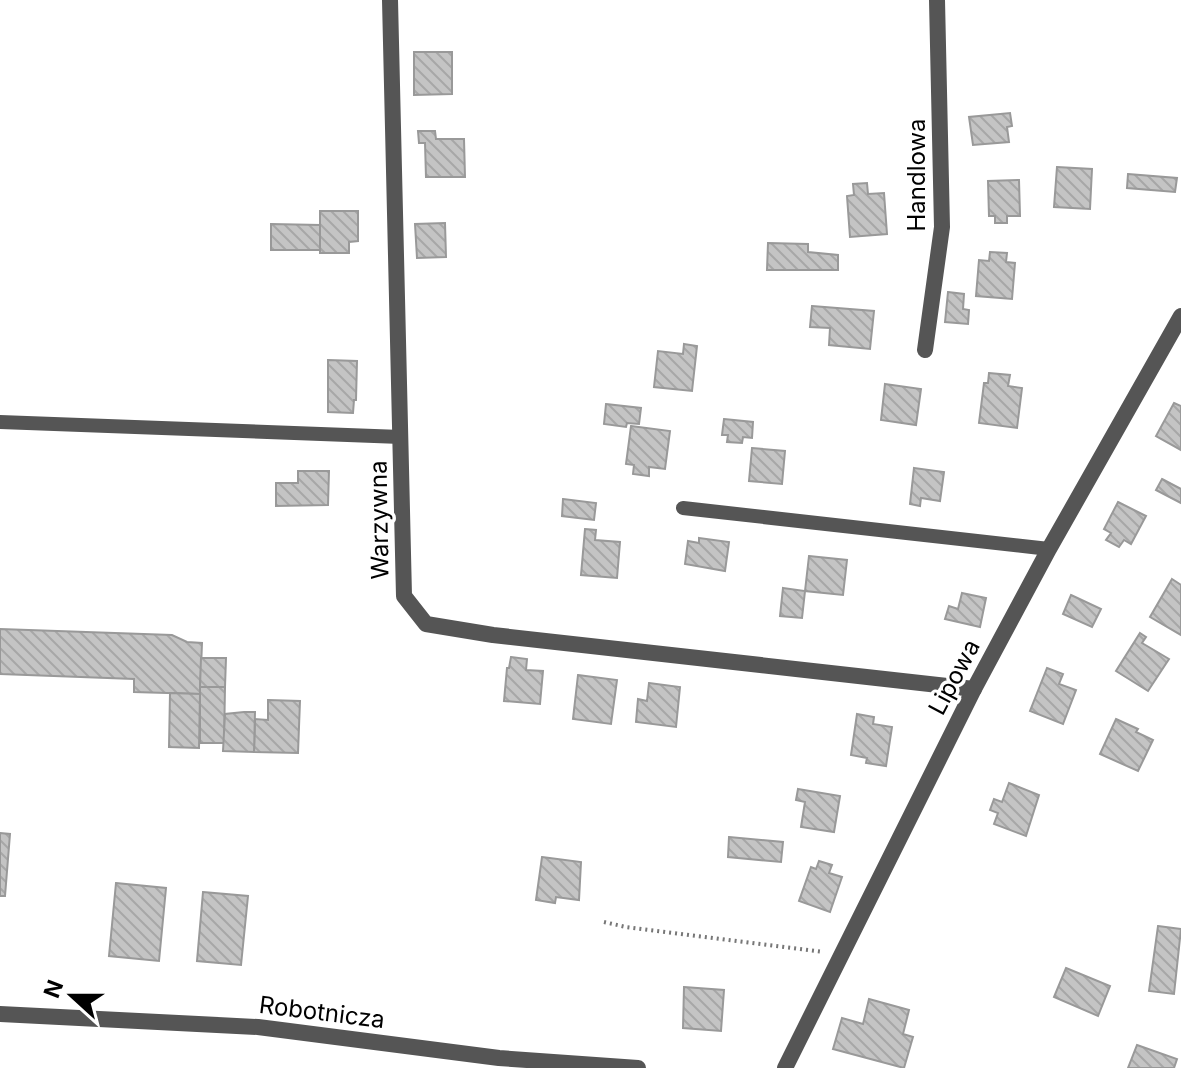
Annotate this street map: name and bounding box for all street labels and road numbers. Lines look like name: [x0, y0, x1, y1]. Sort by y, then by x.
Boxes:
street label: Handlowa: [902, 118, 931, 232]
street label: Warzywna: [363, 460, 395, 580]
street label: Lipowa: [922, 634, 986, 720]
street label: Robotnicza: [257, 990, 387, 1034]

